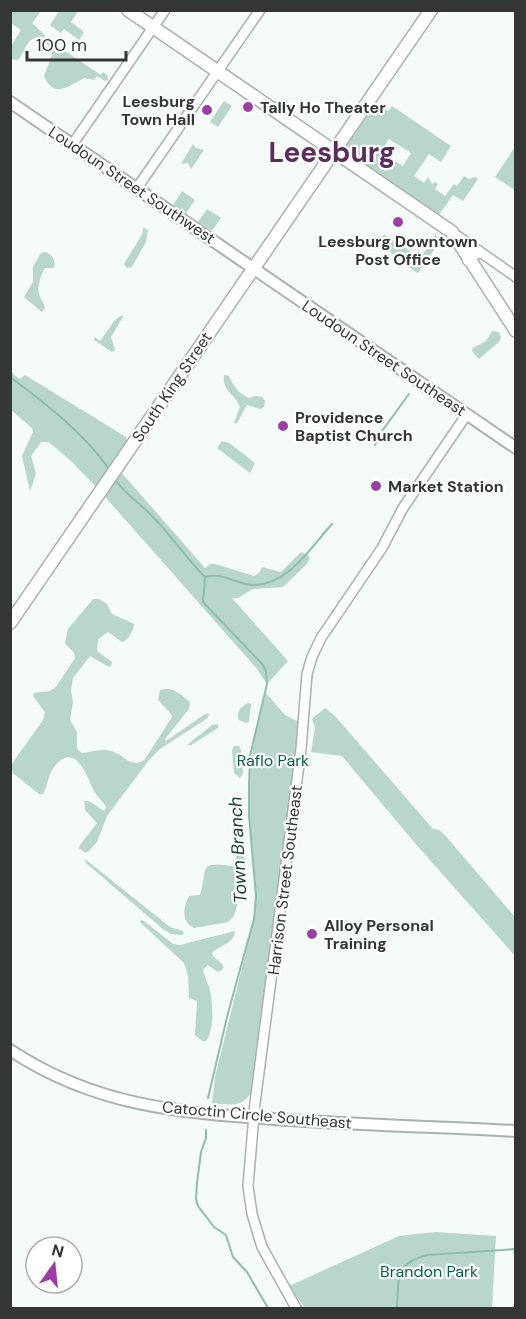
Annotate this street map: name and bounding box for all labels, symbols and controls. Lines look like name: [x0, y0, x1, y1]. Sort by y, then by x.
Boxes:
scale bar: [27, 24, 126, 62]
text: 100 m: [36, 33, 87, 57]
place label: Leesburg Town Hall: [121, 91, 195, 130]
place label: Tally Ho Theater: [260, 97, 386, 118]
marker: Tally Ho Theater: [241, 100, 255, 114]
marker: Leesburg Town Hall: [200, 103, 214, 117]
street label: Loudoun Street Southwest: [45, 121, 219, 249]
district label: Leesburg: [269, 134, 396, 171]
marker: Leesburg Downtown Post Office: [391, 215, 405, 229]
place label: Leesburg Downtown Post Office: [318, 231, 478, 270]
street label: Loudoun Street Southeast: [298, 295, 470, 421]
street label: South King Street: [127, 328, 217, 446]
place label: Providence Baptist Church: [295, 407, 413, 446]
marker: Providence Baptist Church: [276, 419, 290, 433]
place label: Market Station: [388, 476, 504, 497]
marker: Market Station: [369, 479, 383, 493]
park label: Raflo Park: [237, 750, 309, 771]
street label: Harrison Street Southeast: [263, 784, 307, 976]
water label: Town Branch: [223, 796, 253, 904]
place label: Alloy Personal Training: [324, 915, 434, 954]
marker: Alloy Personal Training: [305, 927, 319, 941]
street label: Catoctin Circle Southeast: [161, 1096, 353, 1134]
north arrow: [24, 1235, 84, 1295]
text: N: [49, 1239, 66, 1263]
park label: Brandon Park: [380, 1261, 478, 1282]

